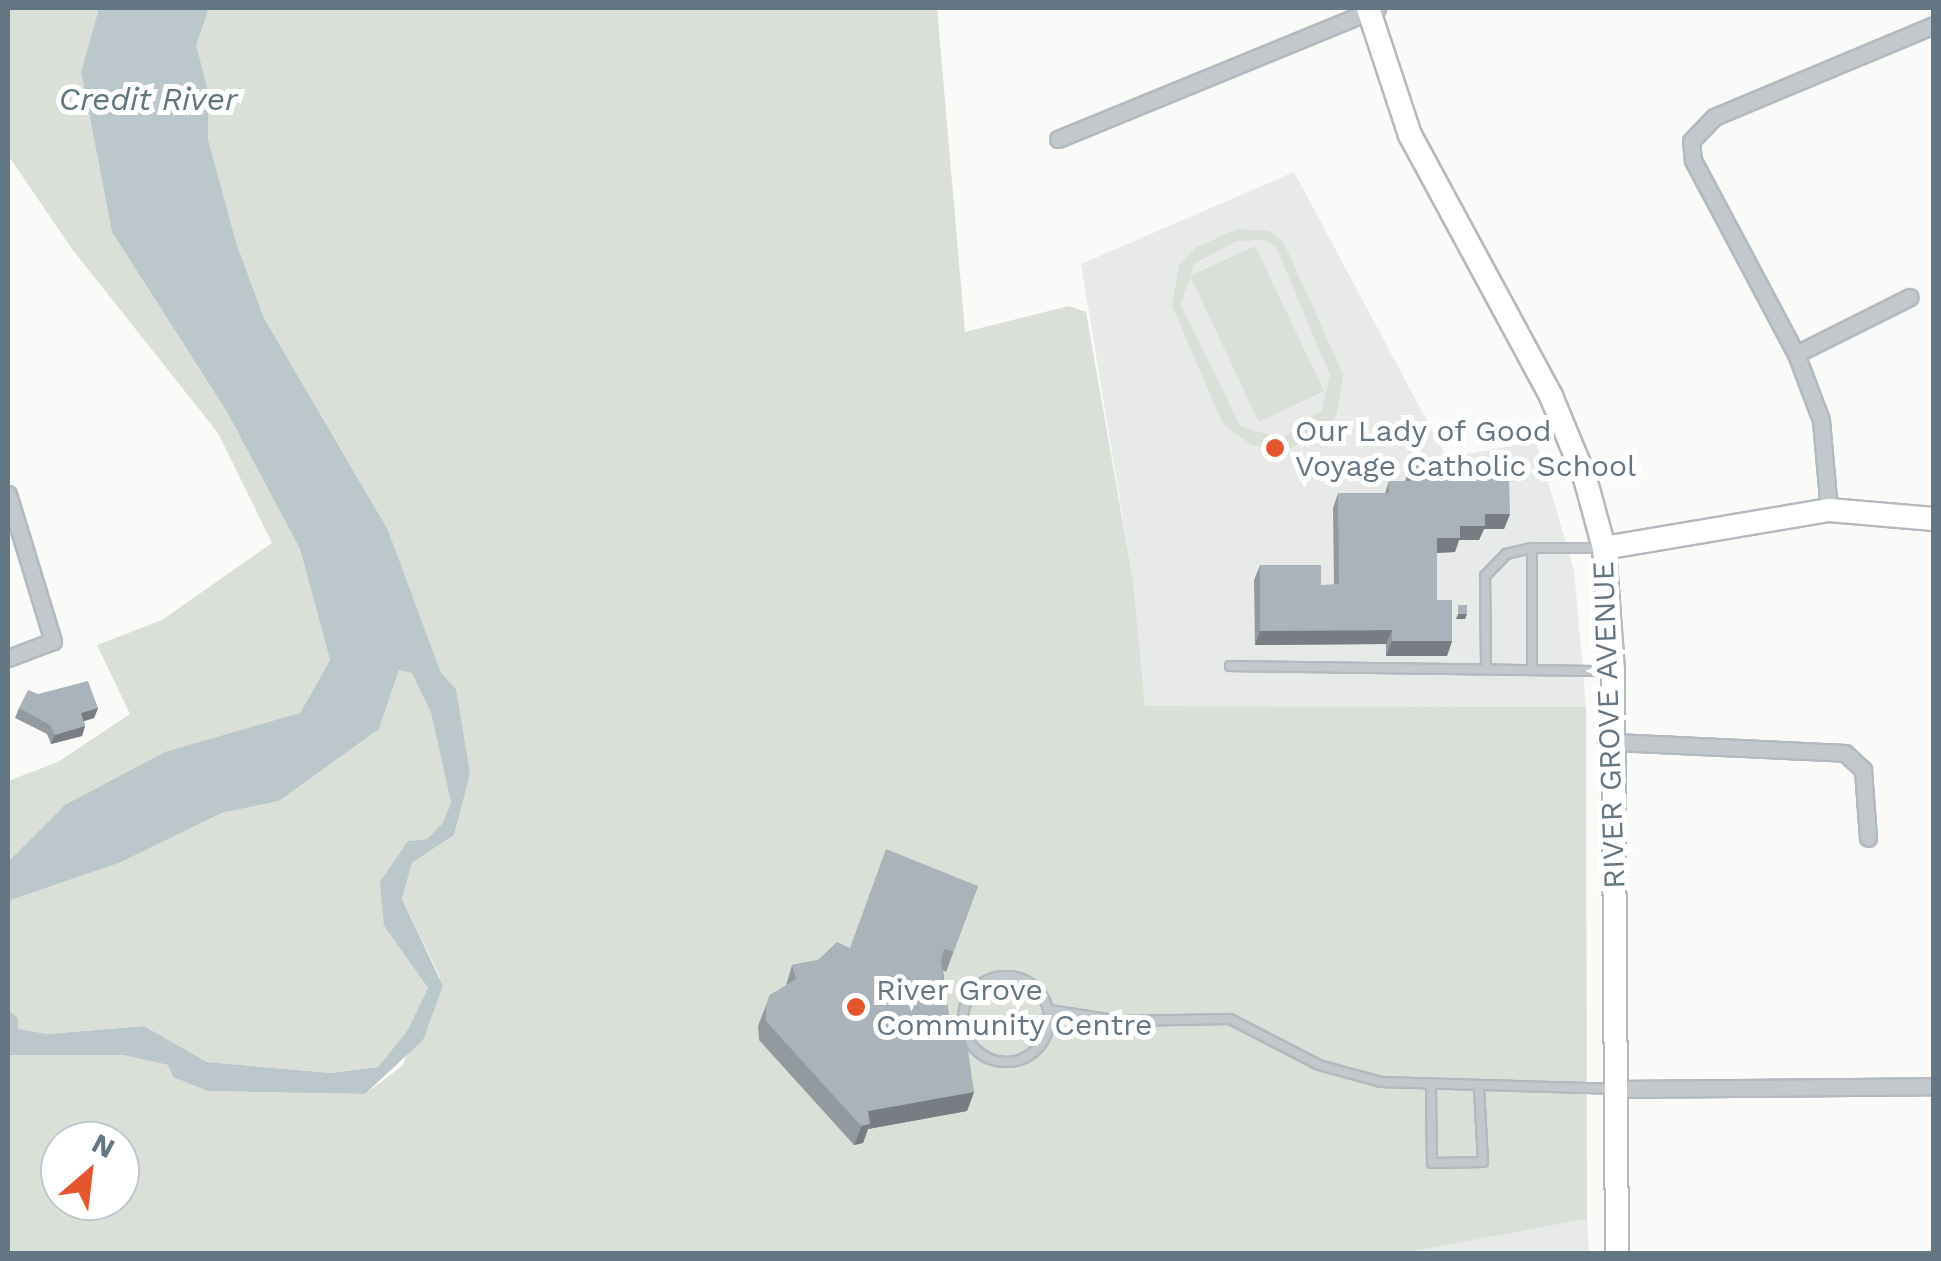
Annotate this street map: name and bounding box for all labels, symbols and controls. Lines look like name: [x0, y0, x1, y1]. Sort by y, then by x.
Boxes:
water label: Credit River: [59, 80, 237, 118]
place label: Our Lady of Good Voyage Catholic School: [1295, 413, 1636, 484]
marker: Our Lady of Good Voyage Catholic School: [1264, 437, 1286, 459]
street label: RIVER GROVE AVENUE: [1585, 560, 1633, 890]
place label: River Grove Community Centre: [876, 972, 1153, 1042]
marker: River Grove Community Centre: [845, 996, 867, 1018]
north arrow: [40, 1121, 140, 1221]
text: N: [86, 1126, 120, 1165]

